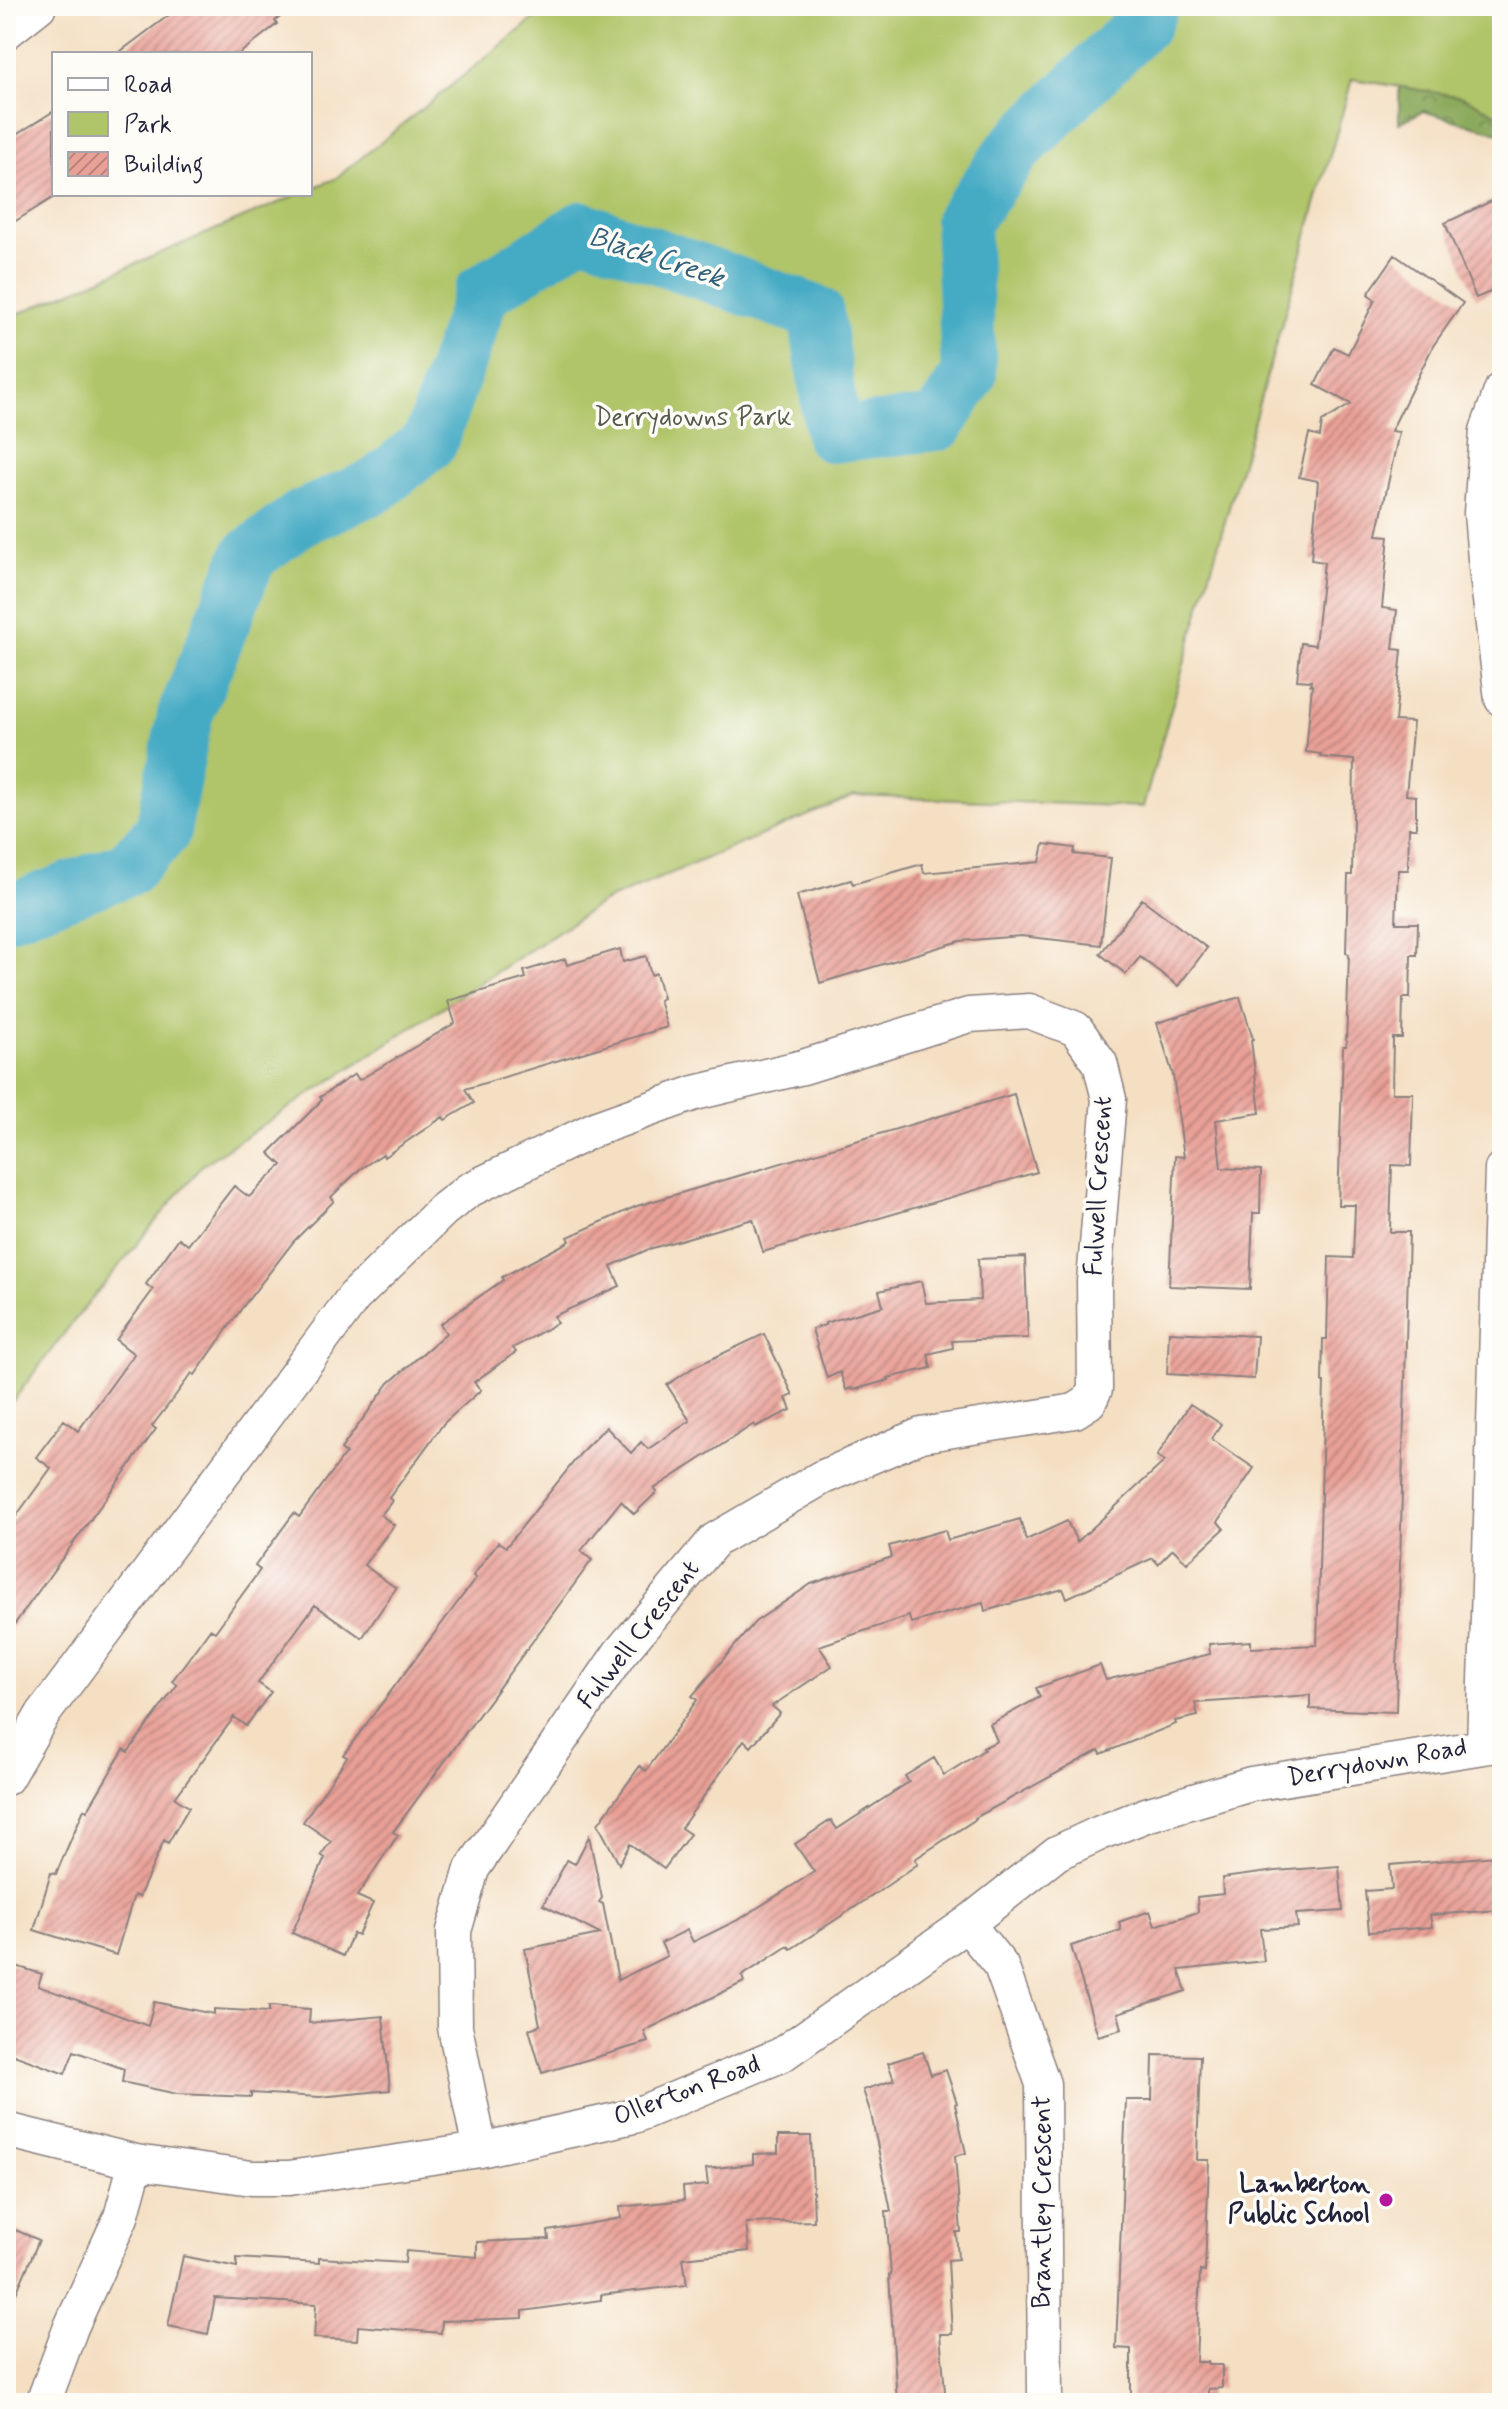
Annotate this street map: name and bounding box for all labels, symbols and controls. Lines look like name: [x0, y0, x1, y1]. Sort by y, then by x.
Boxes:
legend: [52, 52, 312, 196]
text: Road: [124, 70, 172, 101]
text: Park: [124, 110, 172, 141]
text: Building: [124, 150, 204, 184]
water label: Black Creek: [584, 219, 730, 298]
park label: Derrydowns Park: [594, 401, 792, 435]
street label: Fulwell Crescent: [1077, 1095, 1121, 1277]
street label: Fulwell Crescent: [570, 1554, 708, 1716]
street label: Derrydown Road: [1284, 1730, 1470, 1796]
street label: Ollerton Road: [609, 2047, 765, 2135]
street label: Brantley Crescent: [1026, 2096, 1060, 2308]
place label: Lamberton Public School: [1228, 2168, 1371, 2232]
marker: Lamberton Public School: [1377, 2191, 1395, 2209]

